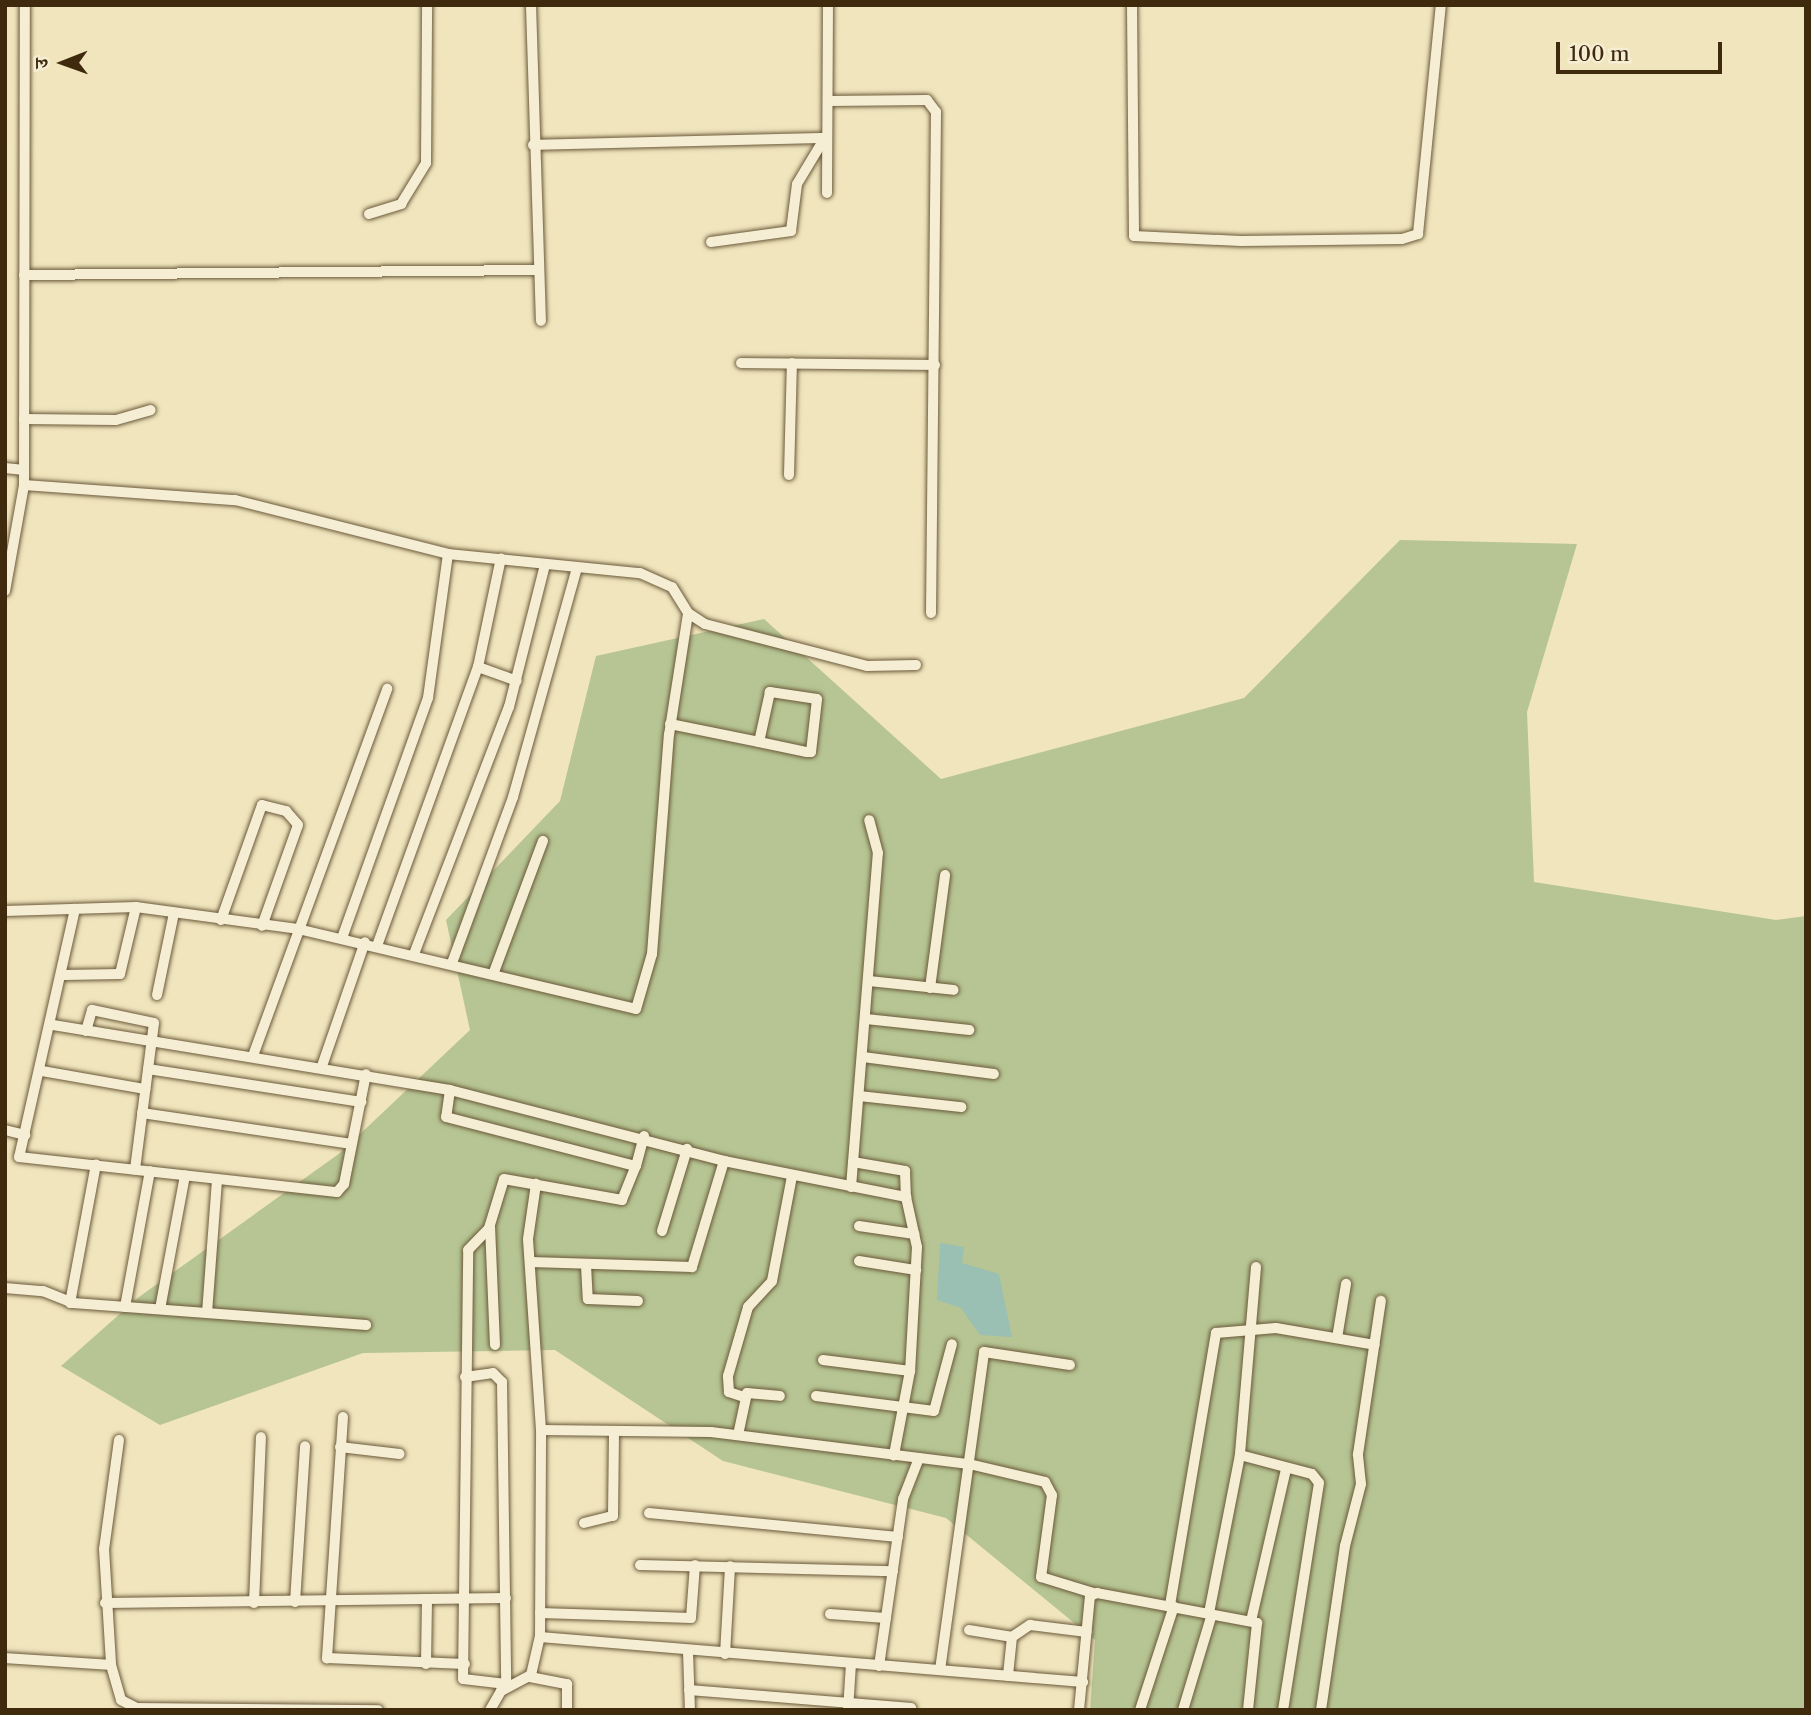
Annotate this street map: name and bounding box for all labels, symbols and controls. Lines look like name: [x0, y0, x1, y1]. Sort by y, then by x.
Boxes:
north arrow: [28, 28, 98, 98]
scale bar: [1559, 28, 1725, 72]
text: 100 m: [1569, 41, 1630, 66]
text: उ: [30, 58, 53, 68]

